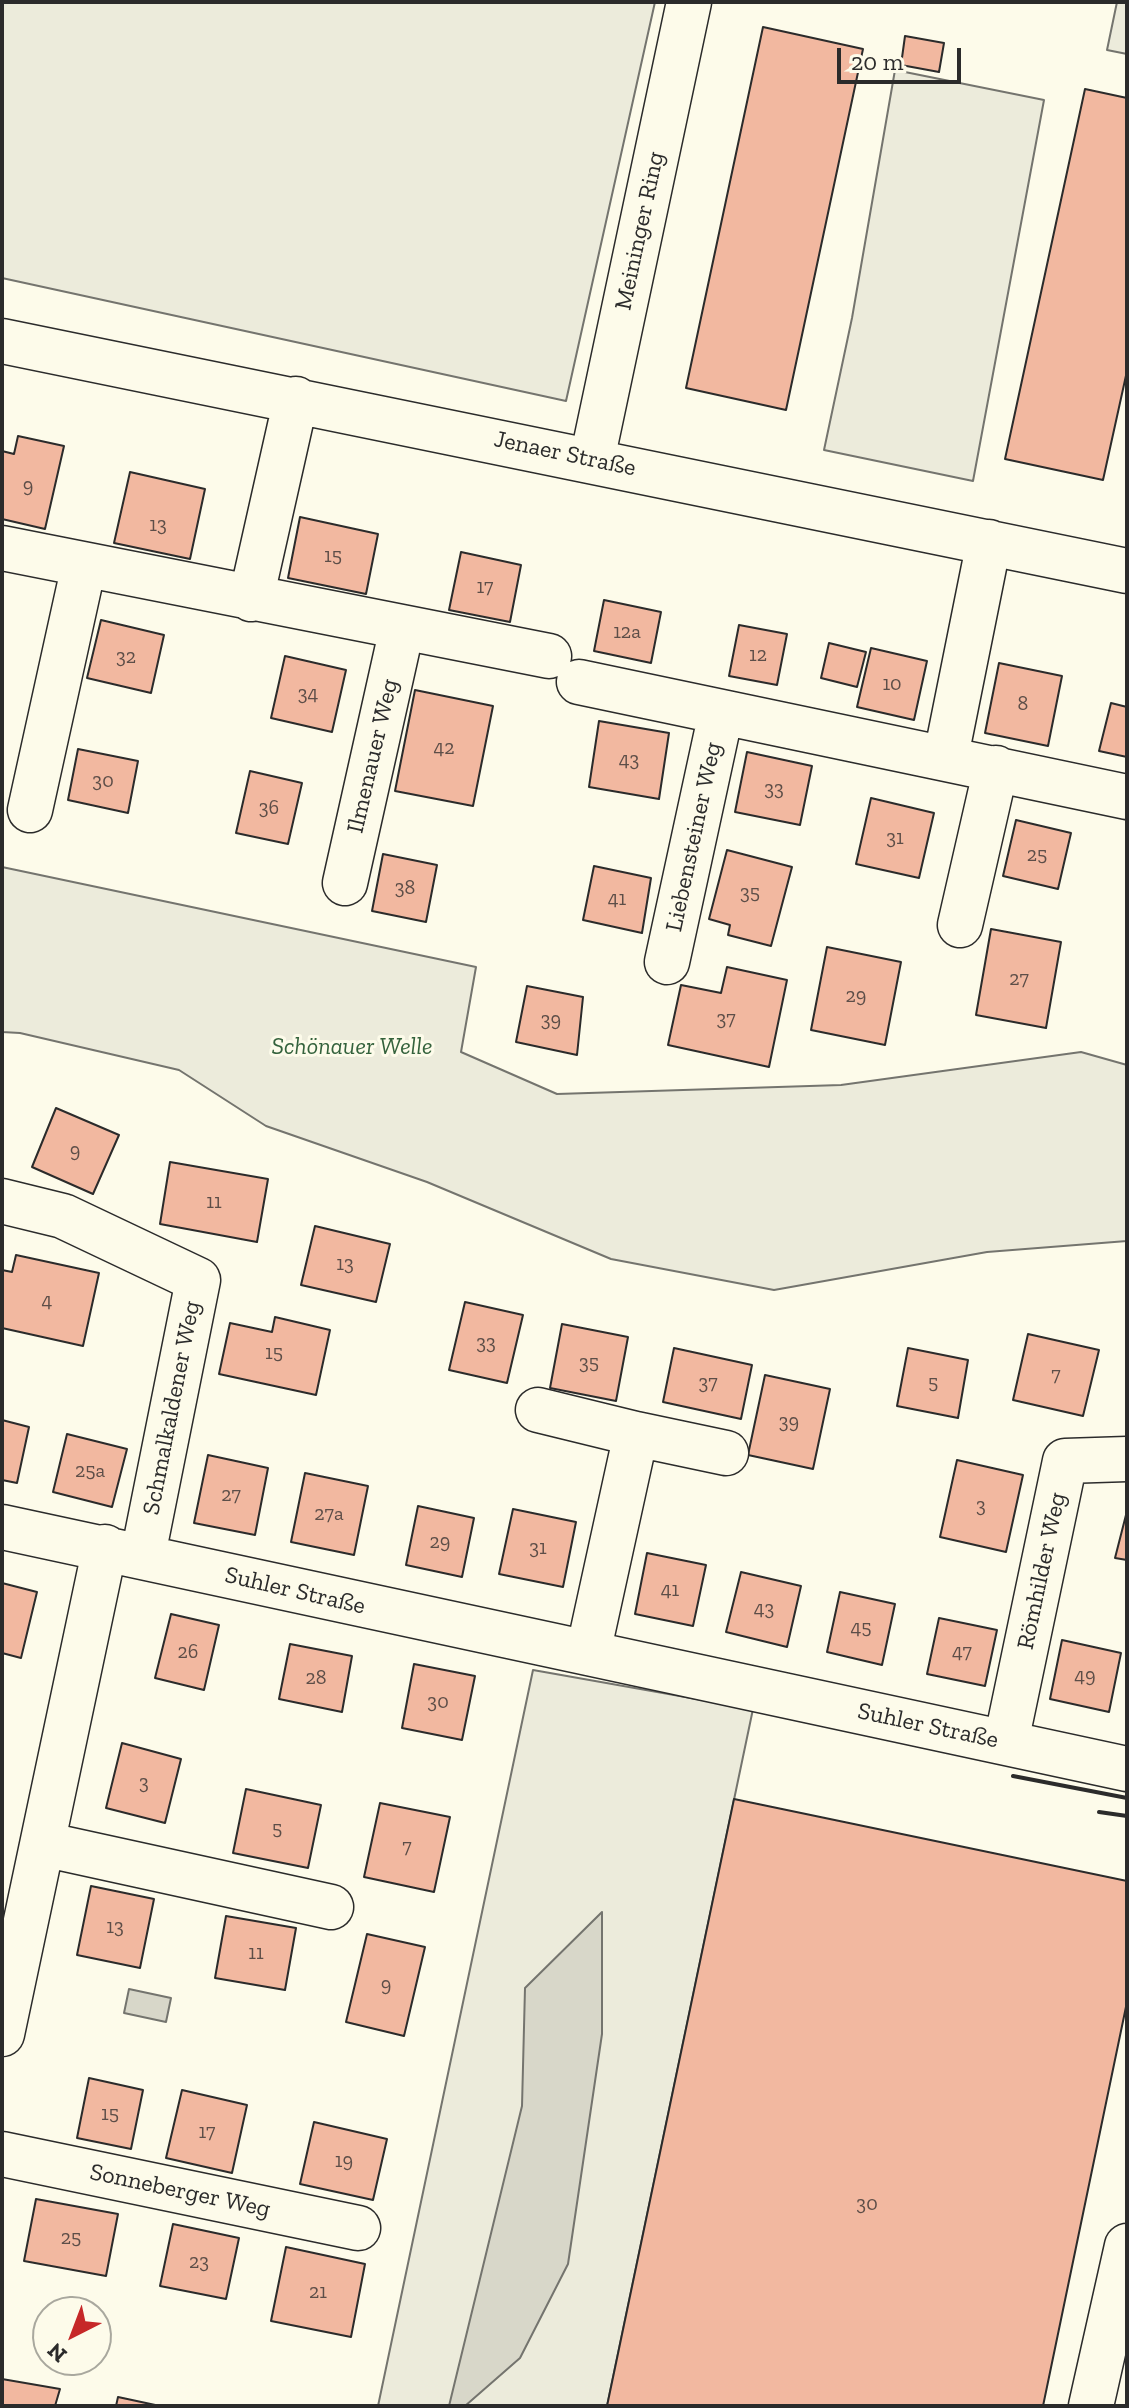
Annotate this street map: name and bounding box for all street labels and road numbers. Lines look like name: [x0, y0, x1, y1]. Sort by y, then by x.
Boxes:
street label: Meininger Ring: [609, 149, 671, 313]
street label: Jenaer Straße: [492, 425, 638, 483]
street label: Ilmenauer Weg: [341, 676, 405, 836]
street label: Liebensteiner Weg: [660, 740, 728, 934]
street label: Schmalkaldener Weg: [137, 1299, 207, 1517]
street label: Römhilder Weg: [1011, 1490, 1073, 1652]
street label: Suhler Straße: [222, 1561, 368, 1621]
street label: Suhler Straße: [855, 1697, 1001, 1755]
street label: Sonneberger Weg: [87, 2158, 273, 2224]

